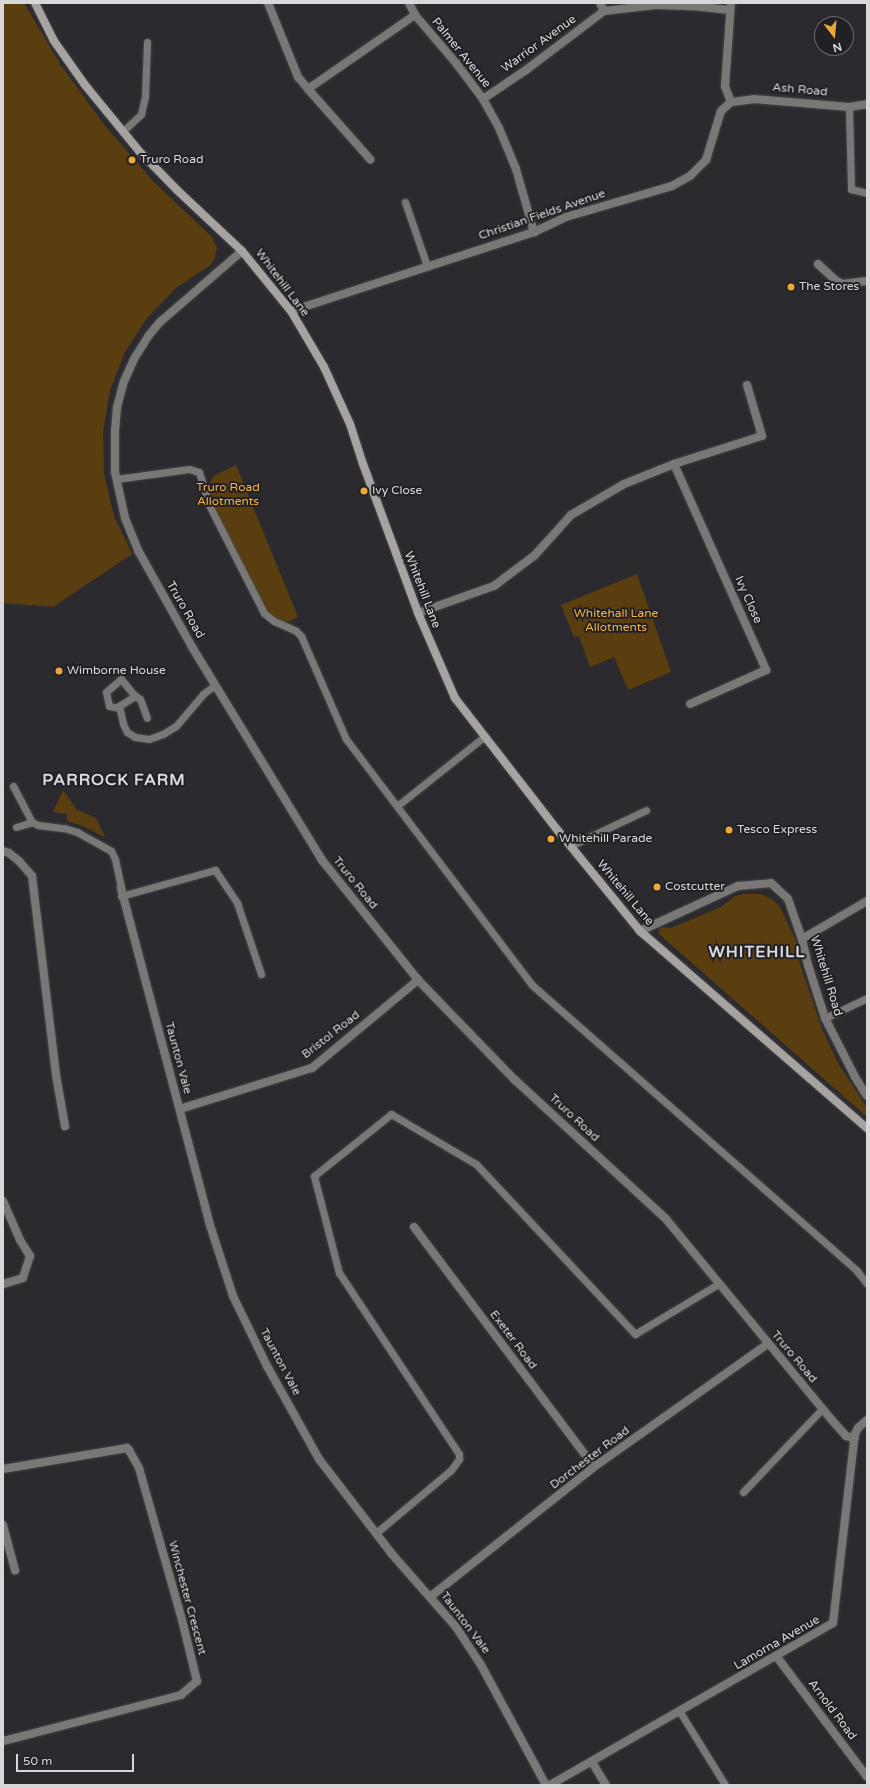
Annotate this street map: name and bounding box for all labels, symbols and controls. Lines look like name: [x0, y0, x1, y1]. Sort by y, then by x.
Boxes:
street label: Warrior Avenue: [499, 12, 579, 76]
street label: Palmer Avenue: [428, 15, 494, 91]
north arrow: [814, 16, 854, 56]
text: N: [831, 40, 843, 55]
street label: Ash Road: [772, 80, 828, 100]
place label: Truro Road: [140, 153, 203, 167]
marker: Truro Road: [127, 155, 137, 165]
street label: Christian Fields Avenue: [477, 187, 607, 243]
street label: Whitehill Lane: [252, 246, 312, 320]
place label: The Stores: [799, 280, 859, 294]
marker: The Stores: [786, 282, 796, 292]
park label: Truro Road Allotments: [196, 481, 260, 509]
place label: Ivy Close: [372, 484, 422, 498]
marker: Ivy Close: [359, 486, 369, 496]
street label: Whitehill Lane: [401, 550, 443, 630]
street label: Ivy Close: [731, 574, 765, 626]
street label: Truro Road: [163, 579, 207, 641]
park label: Whitehall Lane Allotments: [574, 607, 658, 635]
place label: Wimborne House: [67, 664, 166, 678]
marker: Wimborne House: [54, 666, 64, 676]
district label: PARROCK FARM: [42, 770, 186, 790]
place label: Tesco Express: [737, 823, 817, 837]
marker: Tesco Express: [724, 825, 734, 835]
place label: Whitehill Parade: [559, 832, 652, 846]
marker: Whitehill Parade: [546, 834, 556, 844]
street label: Truro Road: [329, 854, 381, 912]
street label: Whitehill Lane: [593, 857, 657, 929]
place label: Costcutter: [665, 880, 725, 894]
marker: Costcutter: [652, 882, 662, 892]
street label: Whitehill Road: [807, 934, 845, 1018]
district label: WHITEHILL: [709, 942, 805, 962]
street label: Bristol Road: [299, 1008, 363, 1062]
street label: Taunton Vale: [161, 1020, 195, 1096]
street label: Truro Road: [546, 1091, 602, 1145]
street label: Exeter Road: [486, 1308, 540, 1372]
street label: Taunton Vale: [256, 1326, 304, 1398]
street label: Truro Road: [768, 1328, 820, 1386]
street label: Dorchester Road: [547, 1423, 633, 1493]
street label: Winchester Crescent: [165, 1539, 209, 1657]
street label: Taunton Vale: [437, 1589, 493, 1657]
street label: Lamorna Avenue: [732, 1613, 822, 1673]
street label: Arnold Road: [805, 1677, 859, 1743]
scale bar: [18, 1746, 136, 1772]
text: 50 m: [23, 1754, 52, 1768]

